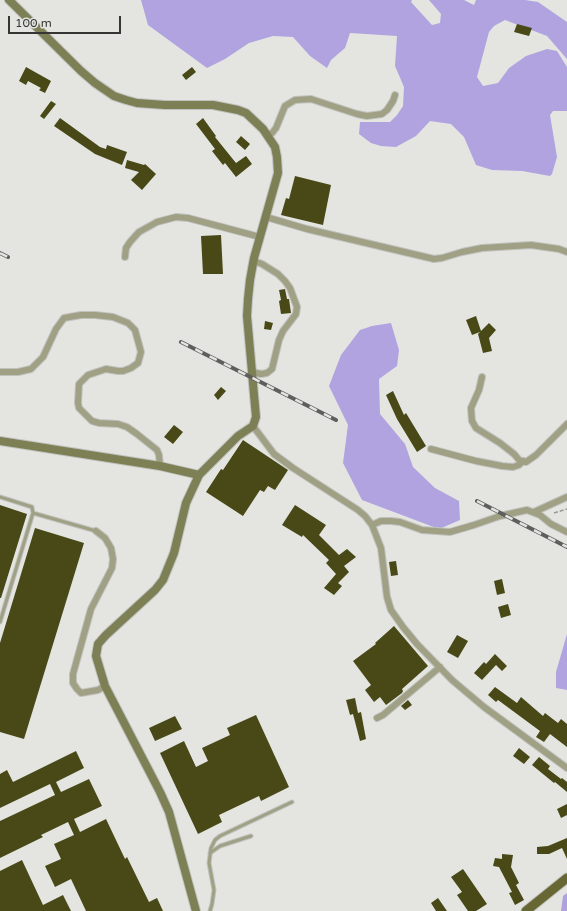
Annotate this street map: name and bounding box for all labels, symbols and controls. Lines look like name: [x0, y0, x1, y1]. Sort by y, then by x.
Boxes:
scale bar: [10, 8, 123, 34]
text: 100 m: [15, 16, 52, 30]

